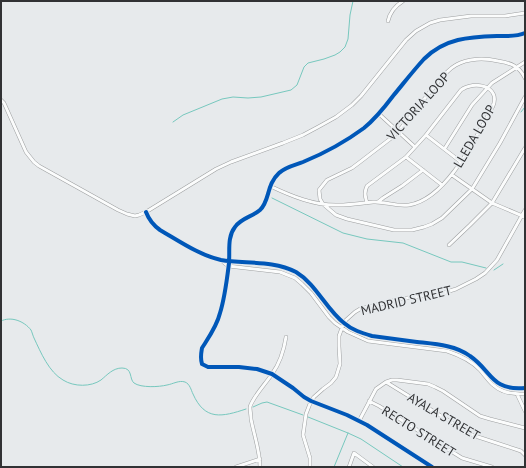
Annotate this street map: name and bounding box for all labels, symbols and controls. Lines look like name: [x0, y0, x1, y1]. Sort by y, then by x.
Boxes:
street label: VICTORIA LOOP: [382, 68, 454, 145]
street label: LLEDA LOOP: [450, 102, 499, 171]
street label: MADRID STREET: [359, 282, 453, 319]
street label: AYALA STREET: [404, 389, 483, 444]
street label: RECTO STREET: [379, 402, 459, 461]

